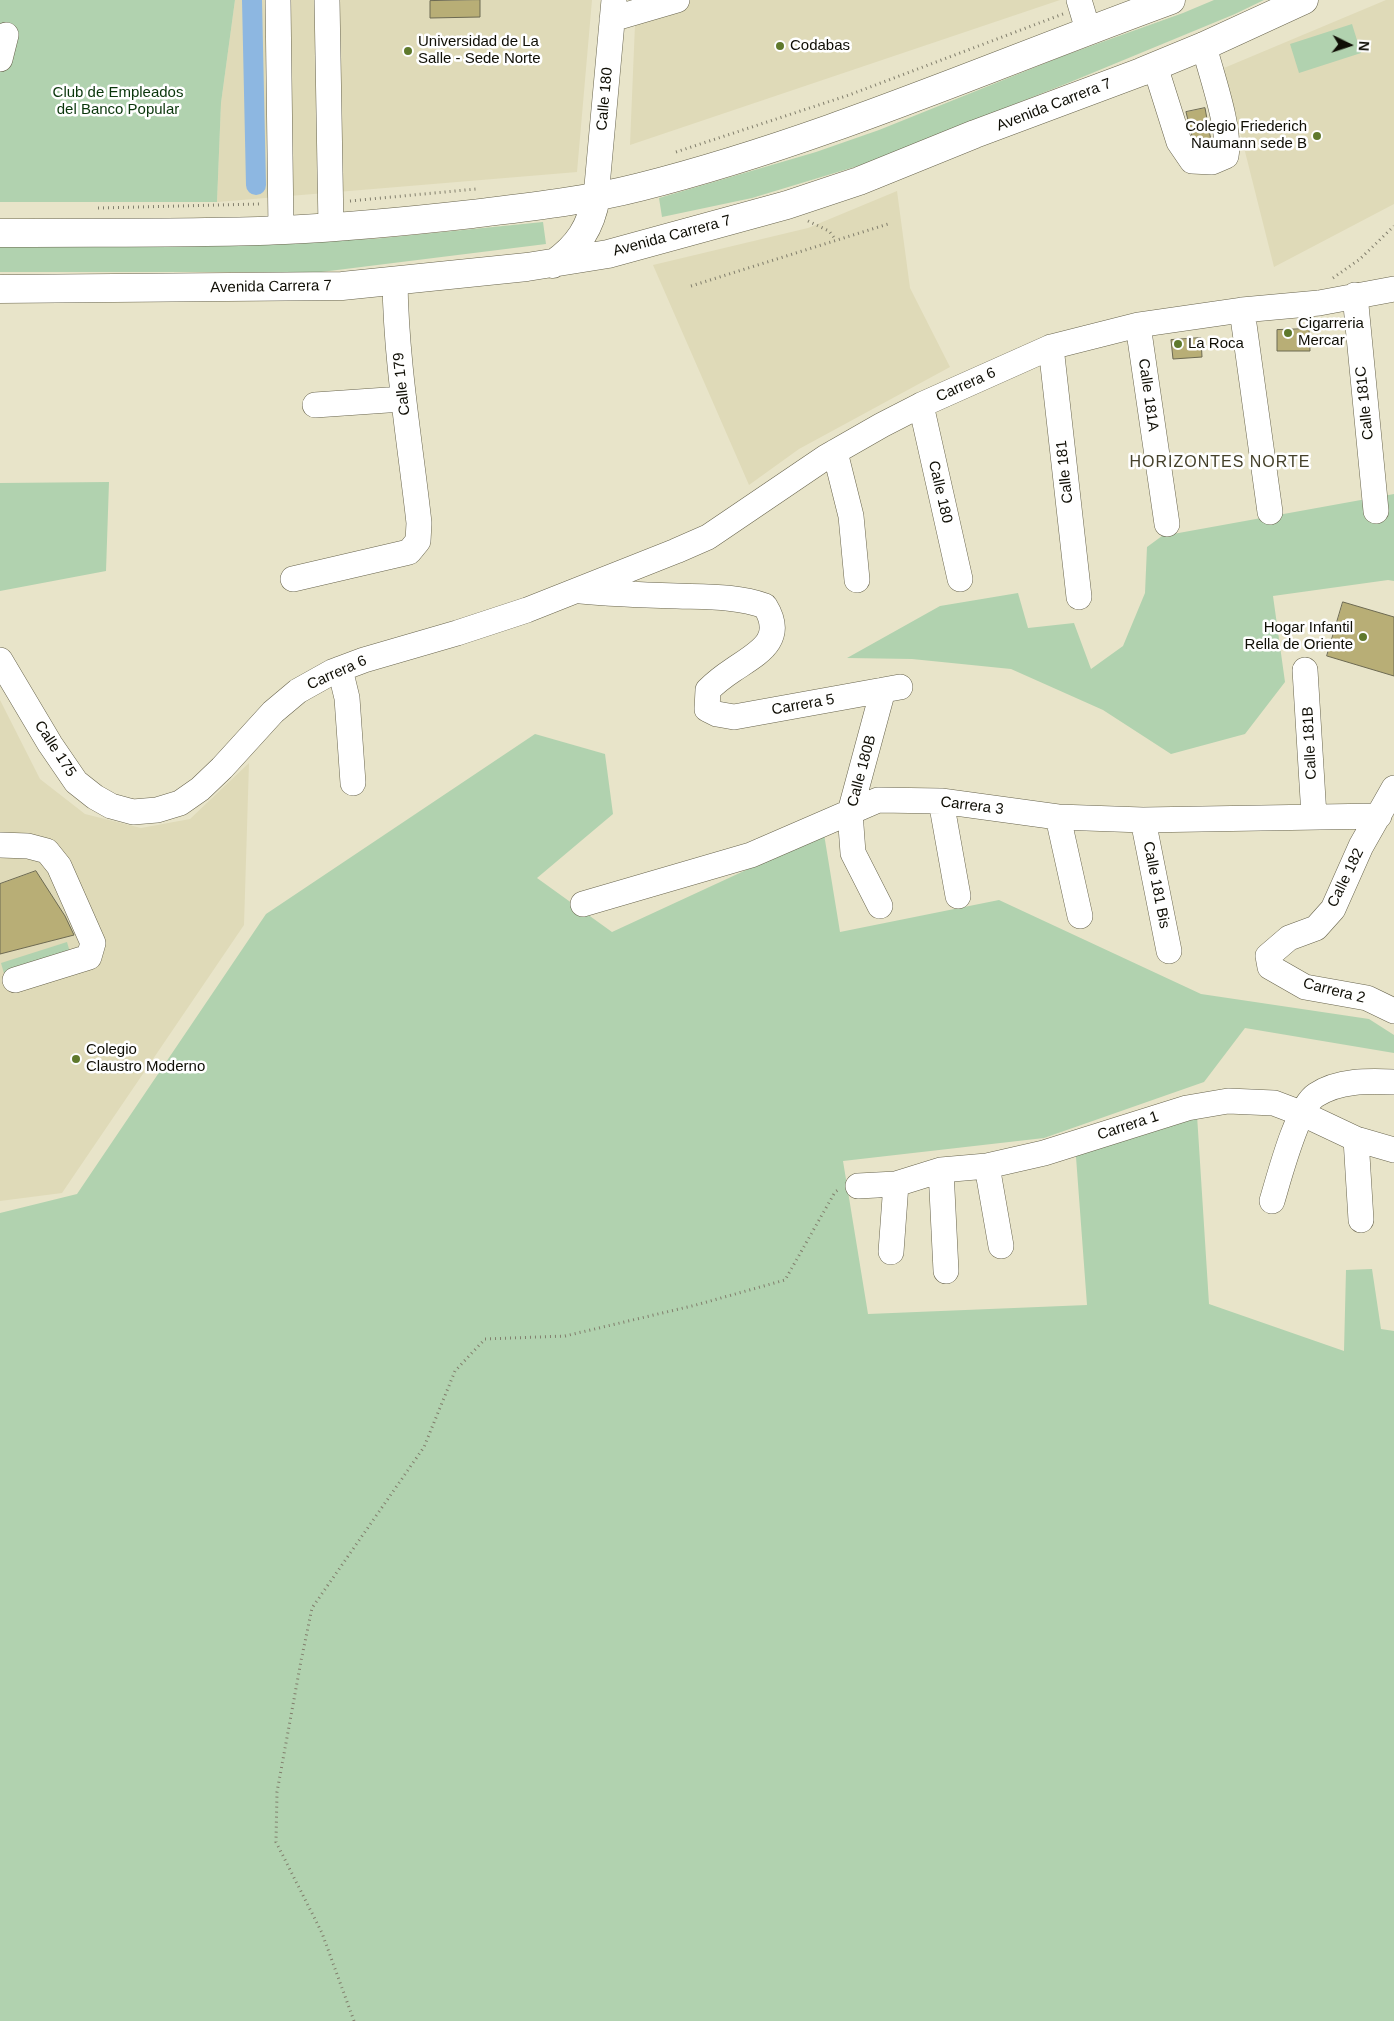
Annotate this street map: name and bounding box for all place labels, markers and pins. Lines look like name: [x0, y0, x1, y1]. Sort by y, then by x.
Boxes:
place label: Universidad de La Salle - Sede Norte: [418, 33, 541, 68]
place label: Codabas: [790, 37, 850, 55]
marker: Codabas: [774, 40, 786, 52]
marker: Universidad de La Salle - Sede Norte: [402, 45, 414, 57]
place label: Colegio Friederich Naumann sede B: [1185, 118, 1307, 153]
marker: Colegio Friederich Naumann sede B: [1311, 130, 1323, 142]
place label: Cigarreria Mercar: [1298, 315, 1364, 350]
marker: Cigarreria Mercar: [1282, 327, 1294, 339]
place label: La Roca: [1188, 335, 1244, 353]
marker: La Roca: [1172, 338, 1184, 350]
place label: Hogar Infantil Rella de Oriente: [1245, 619, 1353, 654]
marker: Hogar Infantil Rella de Oriente: [1357, 631, 1369, 643]
place label: Colegio Claustro Moderno: [86, 1041, 205, 1076]
marker: Colegio Claustro Moderno: [70, 1053, 82, 1065]

